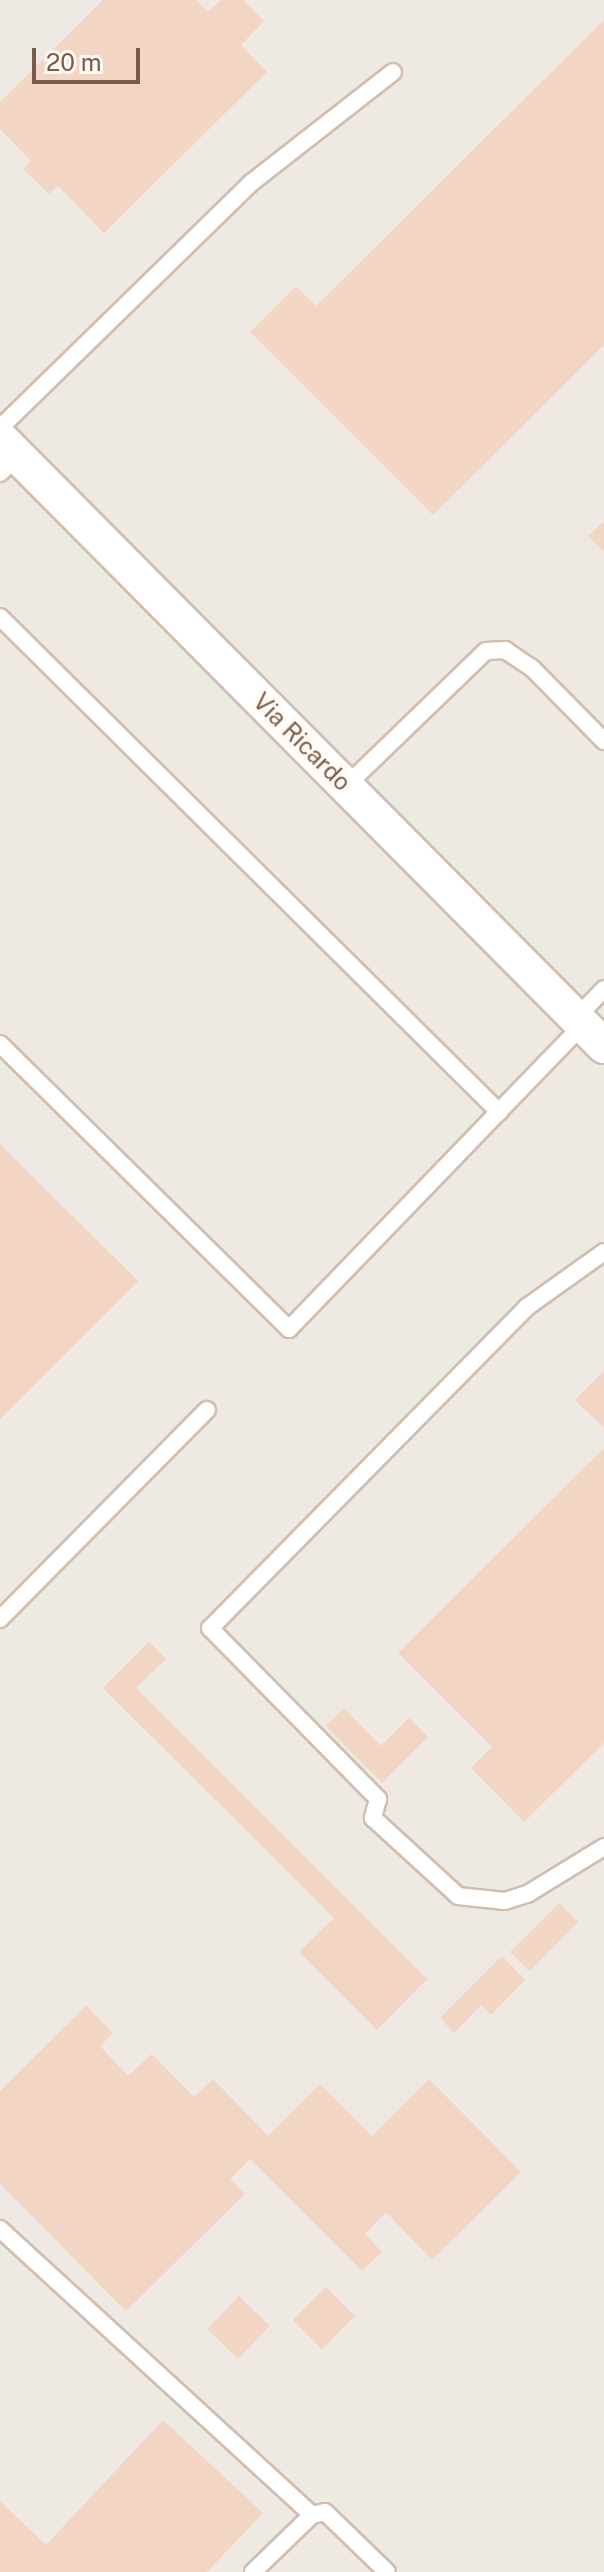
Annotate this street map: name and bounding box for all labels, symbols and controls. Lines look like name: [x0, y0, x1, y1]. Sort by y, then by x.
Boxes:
scale bar: [36, 32, 144, 82]
text: 20 m: [46, 48, 102, 76]
street label: Via Ricardo: [247, 687, 357, 797]

